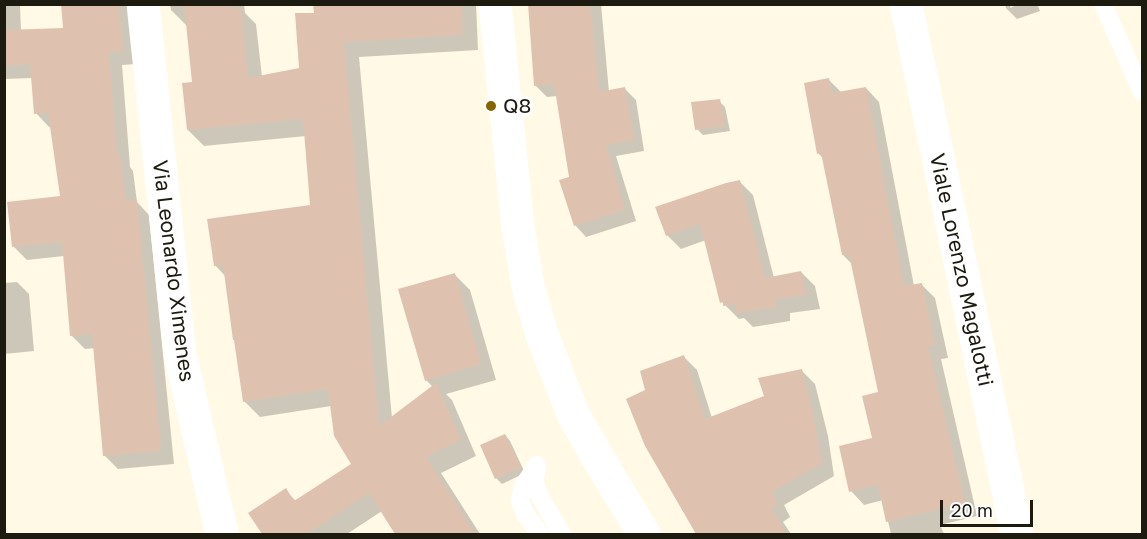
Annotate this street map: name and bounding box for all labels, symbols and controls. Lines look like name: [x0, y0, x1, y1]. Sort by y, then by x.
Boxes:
place label: Q8: [503, 93, 531, 119]
marker: Q8: [484, 99, 498, 113]
street label: Viale Lorenzo Magalotti: [924, 151, 998, 389]
street label: Via Leonardo Ximenes: [147, 159, 199, 383]
scale bar: [943, 488, 1036, 526]
text: 20 m: [951, 499, 993, 521]

